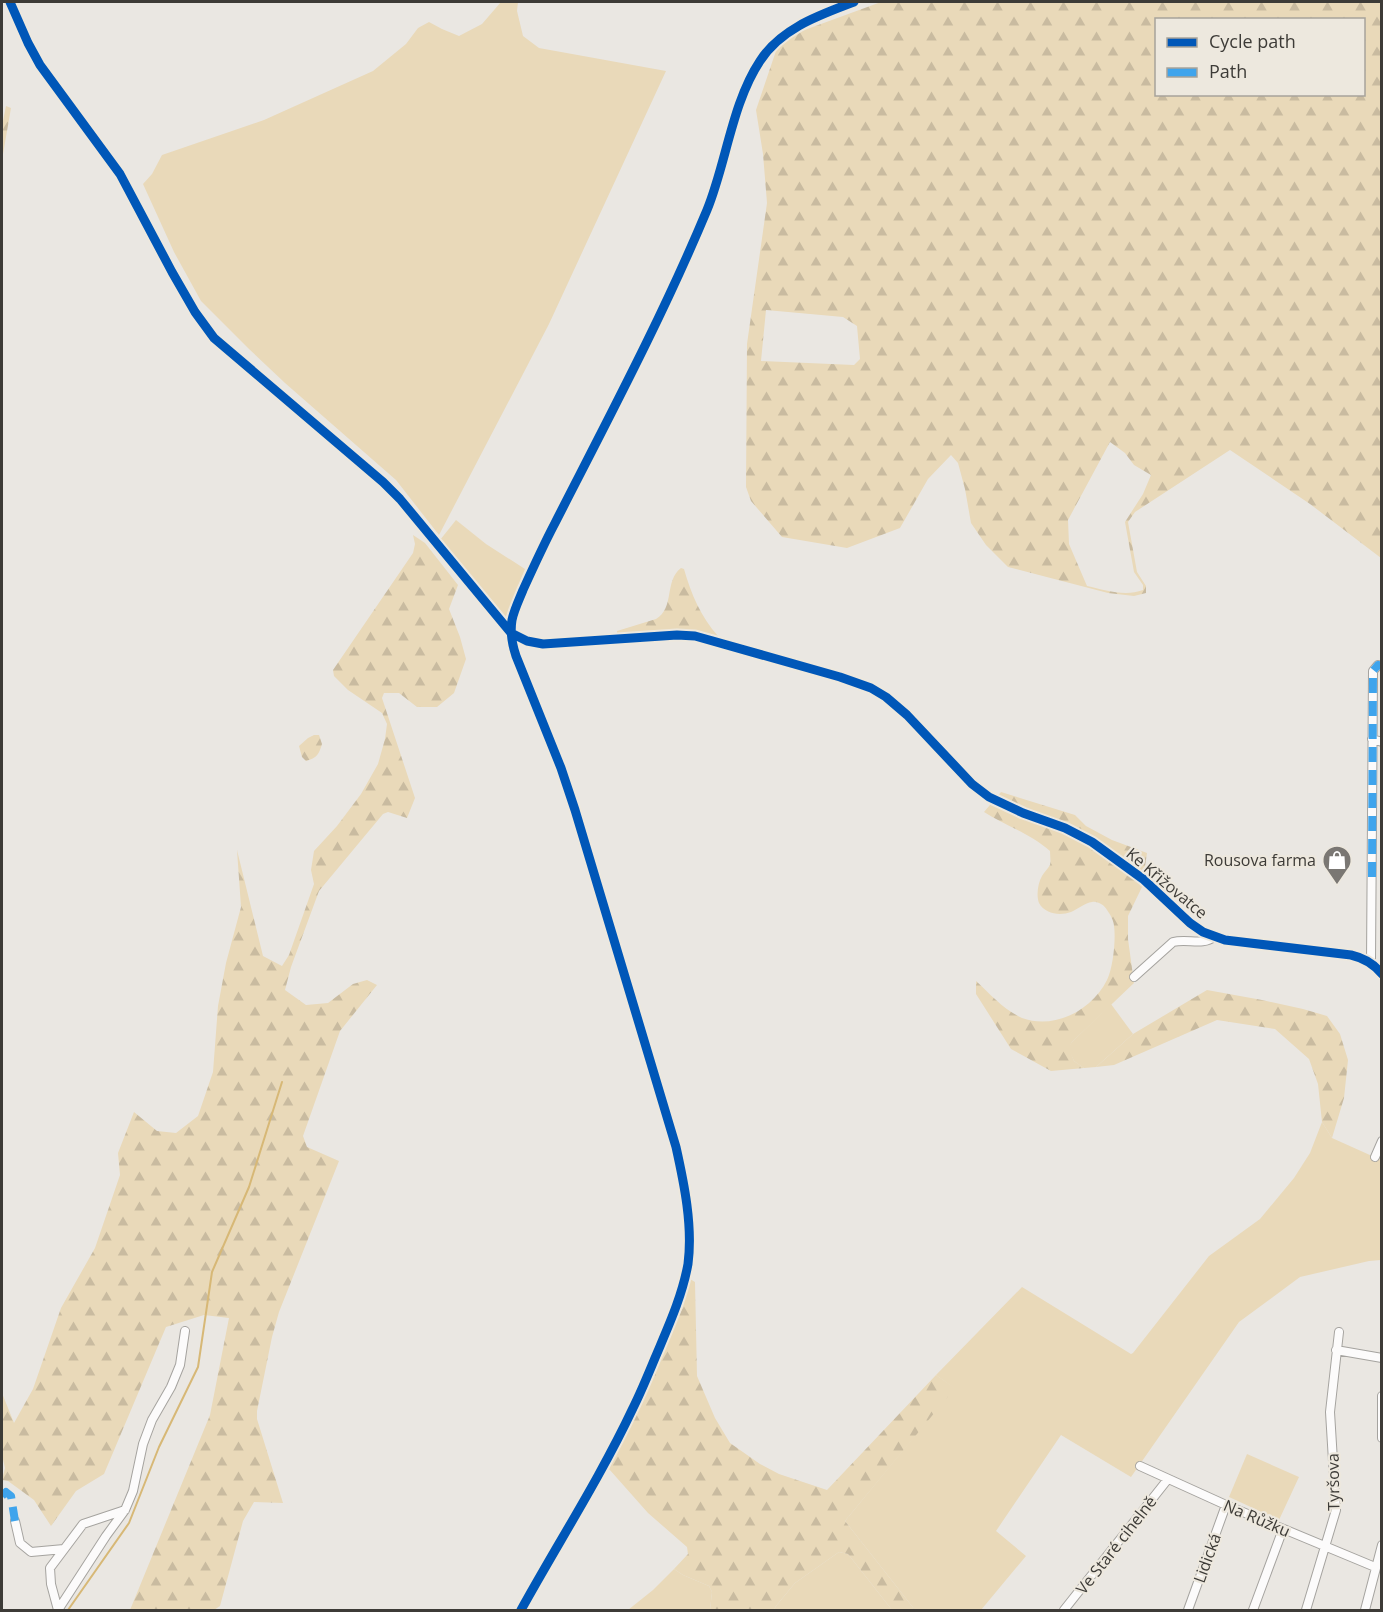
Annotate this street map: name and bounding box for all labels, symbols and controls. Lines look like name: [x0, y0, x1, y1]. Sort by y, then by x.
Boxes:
legend: [1155, 18, 1365, 96]
text: Cycle path: [1209, 29, 1296, 53]
text: Path: [1209, 59, 1247, 83]
street label: Ke Křižovatce: [1122, 843, 1212, 923]
shop icon: Rousova farma: [1321, 844, 1353, 886]
place label: Rousova farma: [1204, 849, 1316, 871]
street label: Tyršova: [1321, 1453, 1345, 1511]
street label: Ve Staré cihelně: [1071, 1491, 1161, 1599]
street label: Na Růžku: [1220, 1494, 1294, 1542]
street label: Lidická: [1188, 1530, 1226, 1586]

